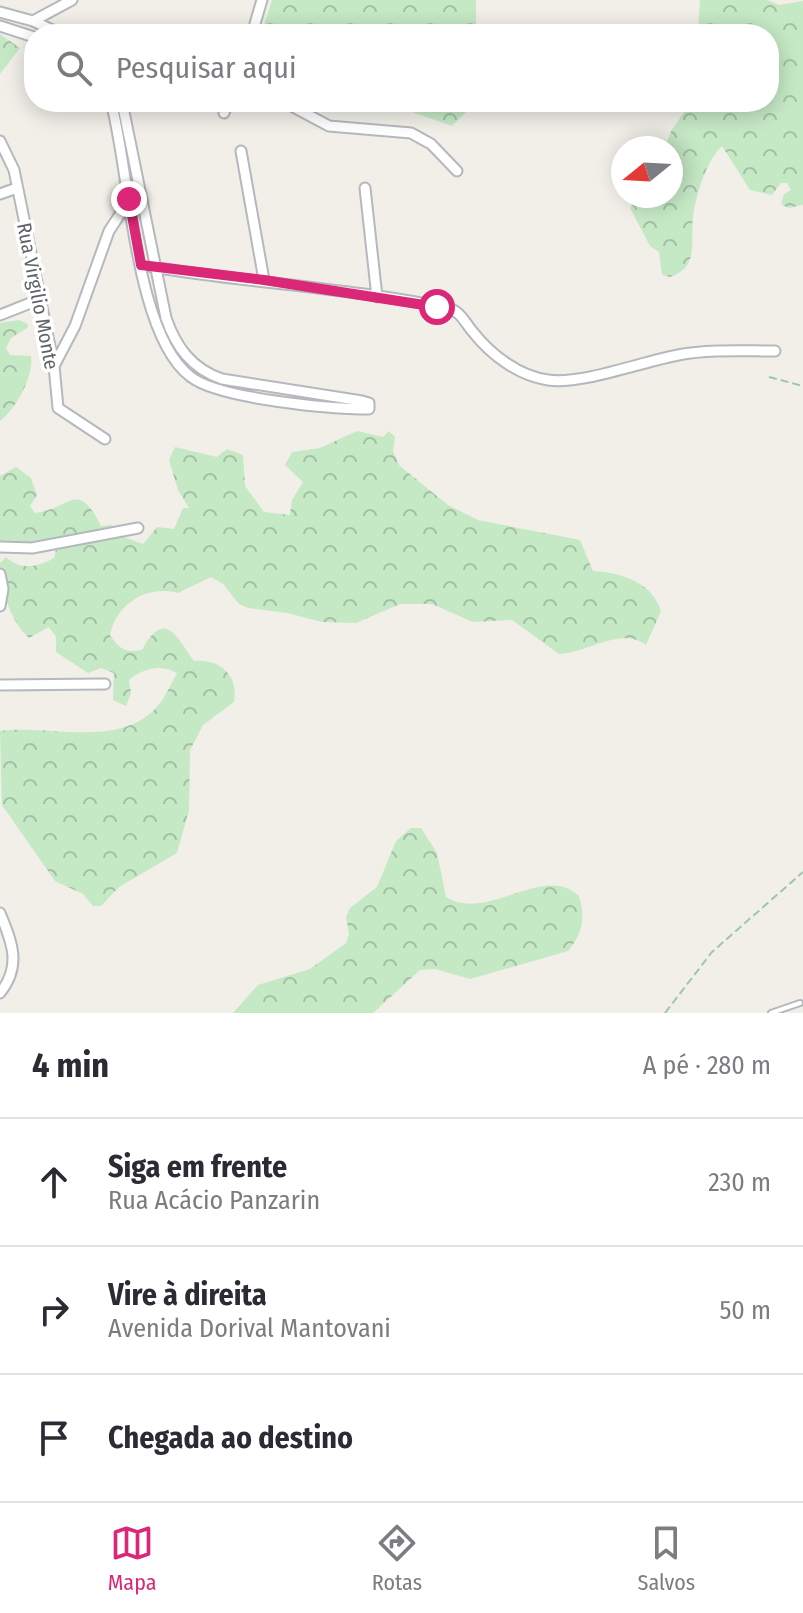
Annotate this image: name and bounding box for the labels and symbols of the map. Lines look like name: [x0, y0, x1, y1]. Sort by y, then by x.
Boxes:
north arrow: [611, 136, 683, 208]
route end: [111, 181, 147, 217]
street label: Rua Virgilio Monte: [12, 220, 64, 372]
route start: [419, 289, 455, 325]

